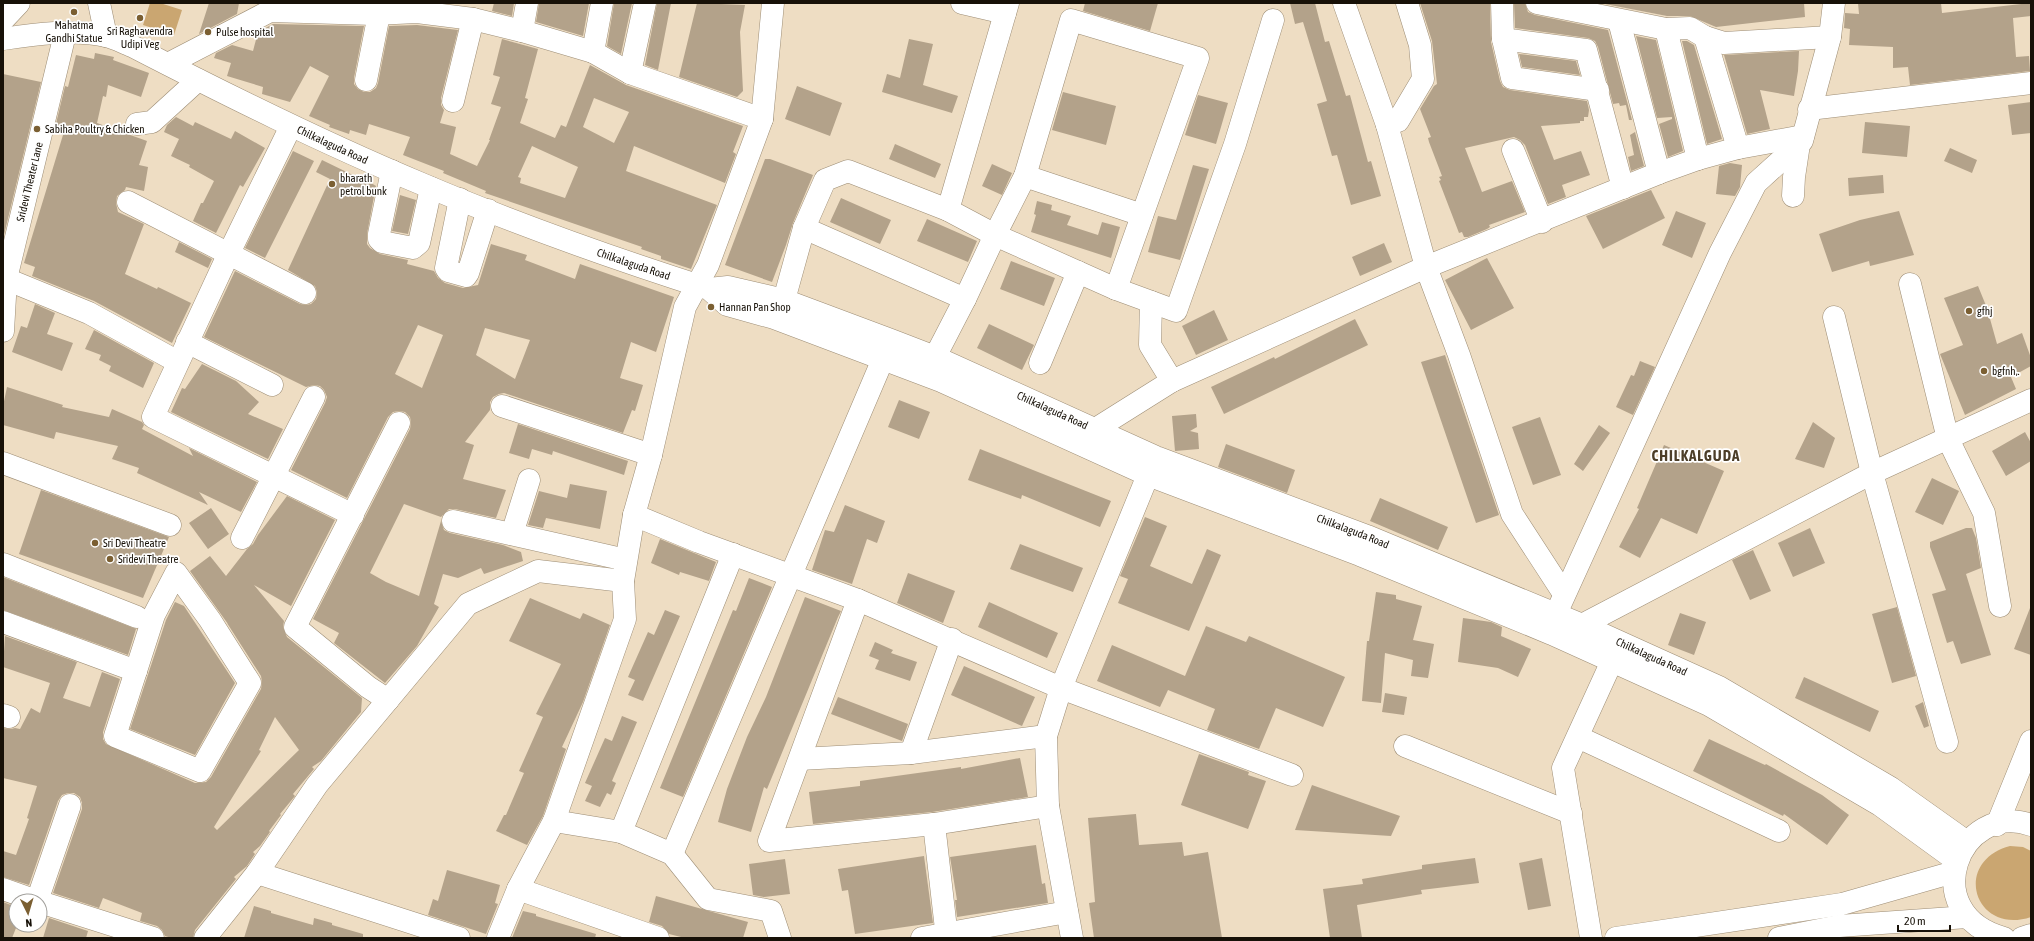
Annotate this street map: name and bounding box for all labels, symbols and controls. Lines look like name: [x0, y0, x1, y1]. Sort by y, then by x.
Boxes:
marker: Mahatma Gandhi Statue: [69, 7, 79, 17]
marker: Sri Raghavendra Udipi Veg: [135, 13, 145, 23]
place label: Mahatma Gandhi Statue: [45, 19, 103, 44]
place label: Sri Raghavendra Udipi Veg: [107, 25, 173, 50]
place label: Pulse hospital: [216, 26, 273, 38]
marker: Pulse hospital: [203, 27, 213, 37]
place label: Sabiha Poultry & Chicken: [45, 123, 145, 135]
street label: Chilkalaguda Road: [295, 123, 370, 166]
marker: Sabiha Poultry & Chicken: [32, 124, 42, 134]
street label: Sridevi Theater Lane: [14, 141, 45, 223]
place label: bharath petrol bunk: [340, 172, 387, 197]
marker: bharath petrol bunk: [327, 179, 337, 189]
street label: Chilkalaguda Road: [595, 246, 672, 282]
place label: Hannan Pan Shop: [719, 301, 791, 313]
marker: Hannan Pan Shop: [706, 302, 716, 312]
place label: gfhj: [1977, 305, 1993, 317]
marker: gfhj: [1964, 306, 1974, 316]
place label: bgfnh,.: [1992, 365, 2020, 377]
marker: bgfnh,.: [1979, 366, 1989, 376]
street label: Chilkalaguda Road: [1015, 389, 1090, 431]
district label: CHILKALGUDA: [1652, 447, 1740, 464]
street label: Chilkalaguda Road: [1315, 512, 1391, 551]
place label: Sri Devi Theatre: [103, 537, 166, 549]
marker: Sri Devi Theatre: [90, 538, 100, 548]
place label: Sridevi Theatre: [118, 553, 179, 565]
marker: Sridevi Theatre: [105, 554, 115, 564]
street label: Chilkalaguda Road: [1614, 635, 1689, 678]
north arrow: [8, 893, 48, 933]
scale bar: [1898, 907, 1950, 933]
text: 20 m: [1904, 914, 1926, 928]
text: N: [25, 917, 33, 929]

